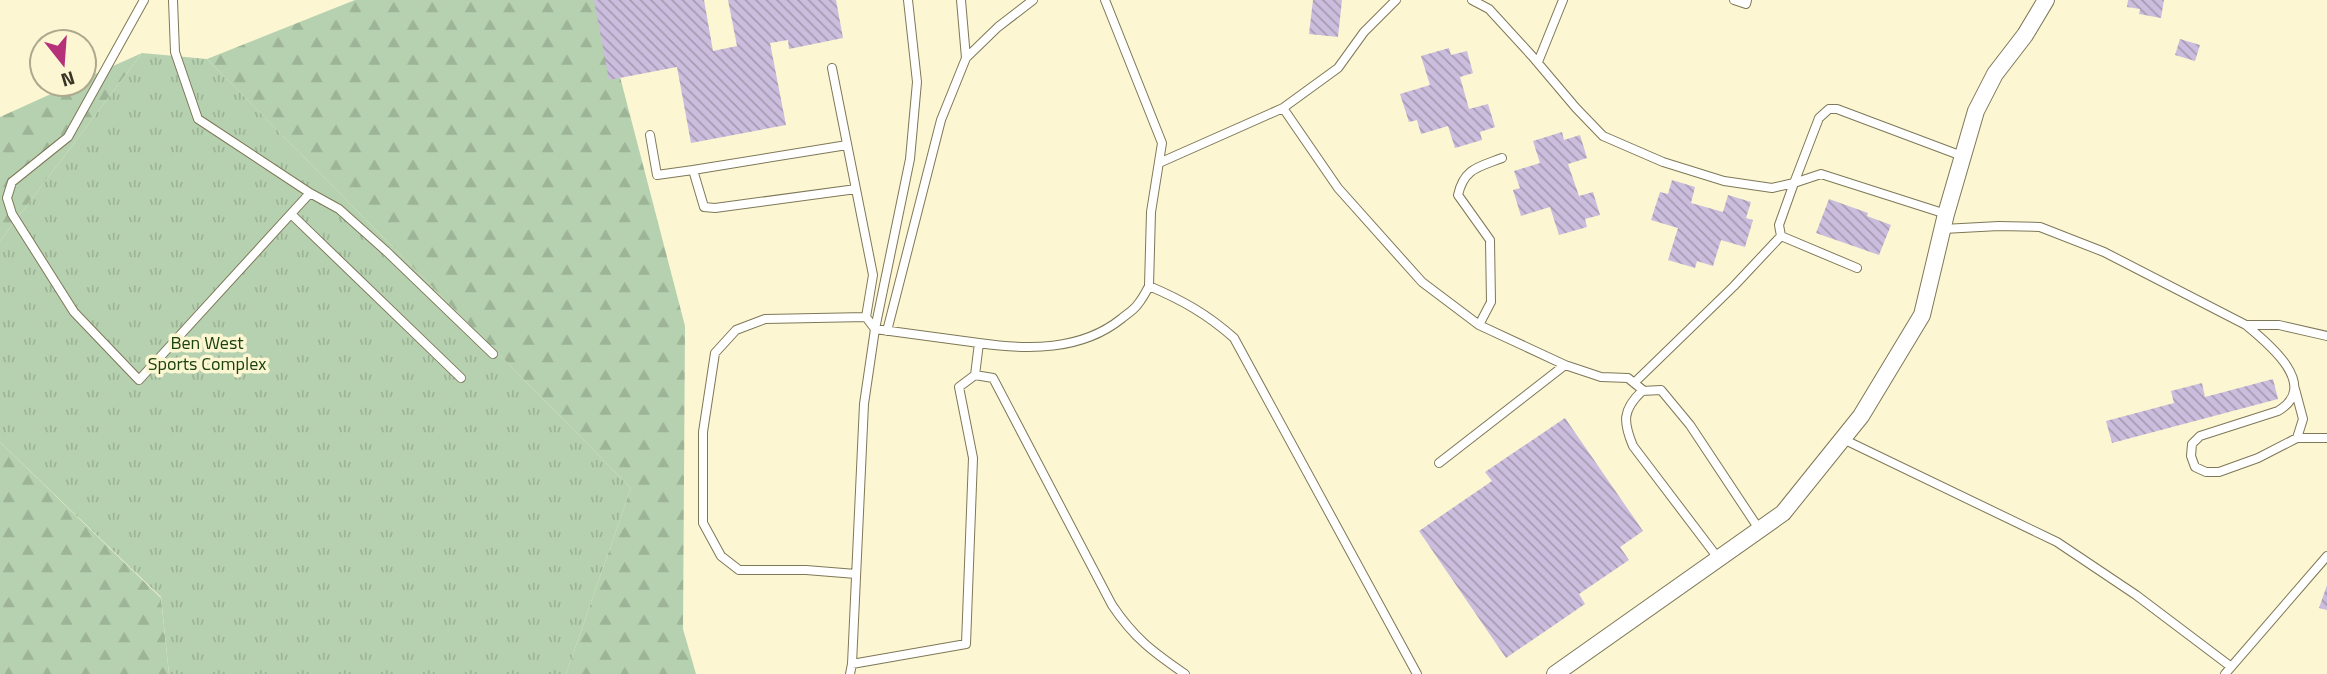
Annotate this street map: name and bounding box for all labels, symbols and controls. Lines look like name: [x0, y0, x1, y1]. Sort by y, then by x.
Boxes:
north arrow: [28, 28, 98, 98]
text: N: [58, 64, 79, 96]
park label: Ben West Sports Complex: [148, 329, 266, 377]

